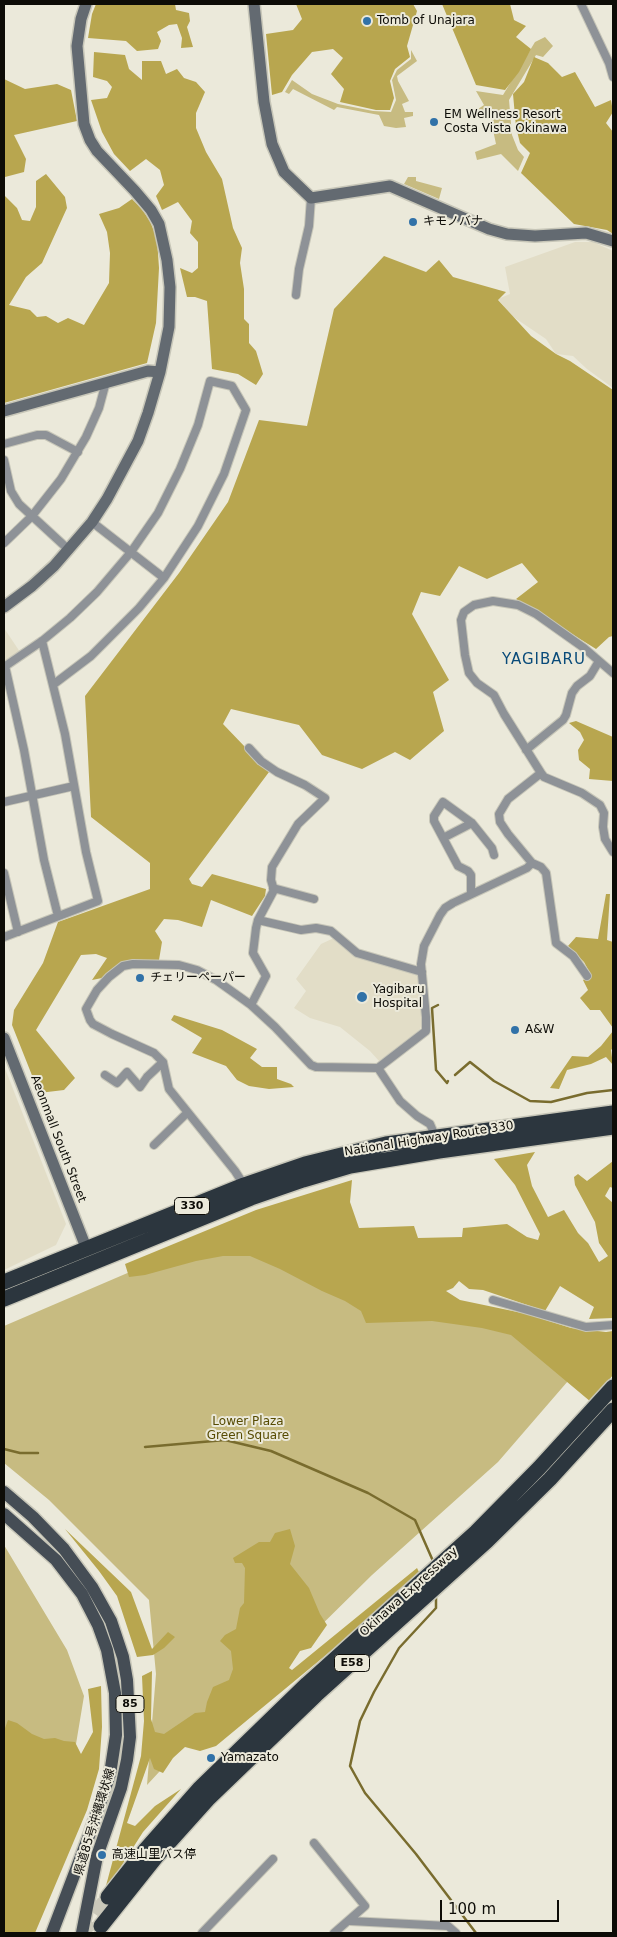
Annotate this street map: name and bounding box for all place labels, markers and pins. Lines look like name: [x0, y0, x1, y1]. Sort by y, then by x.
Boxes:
place label: Tomb of Unajara: [377, 14, 475, 28]
marker: Tomb of Unajara: [361, 15, 373, 27]
place label: EM Wellness Resort Costa Vista Okinawa: [444, 108, 567, 136]
marker: EM Wellness Resort Costa Vista Okinawa: [428, 116, 440, 128]
place label: キモノバナ: [423, 215, 483, 229]
marker: キモノバナ: [407, 216, 419, 228]
place label: チェリーペーパー: [150, 971, 246, 985]
marker: チェリーペーパー: [134, 972, 146, 984]
place label: Yagibaru Hospital: [373, 983, 424, 1011]
marker: Yagibaru Hospital: [355, 990, 369, 1004]
place label: A&W: [525, 1023, 554, 1037]
marker: A&W: [509, 1024, 521, 1036]
place label: Yamazato: [221, 1751, 279, 1765]
marker: Yamazato: [205, 1752, 217, 1764]
place label: 高速山里バス停: [112, 1848, 196, 1862]
marker: 高速山里バス停: [96, 1849, 108, 1861]

